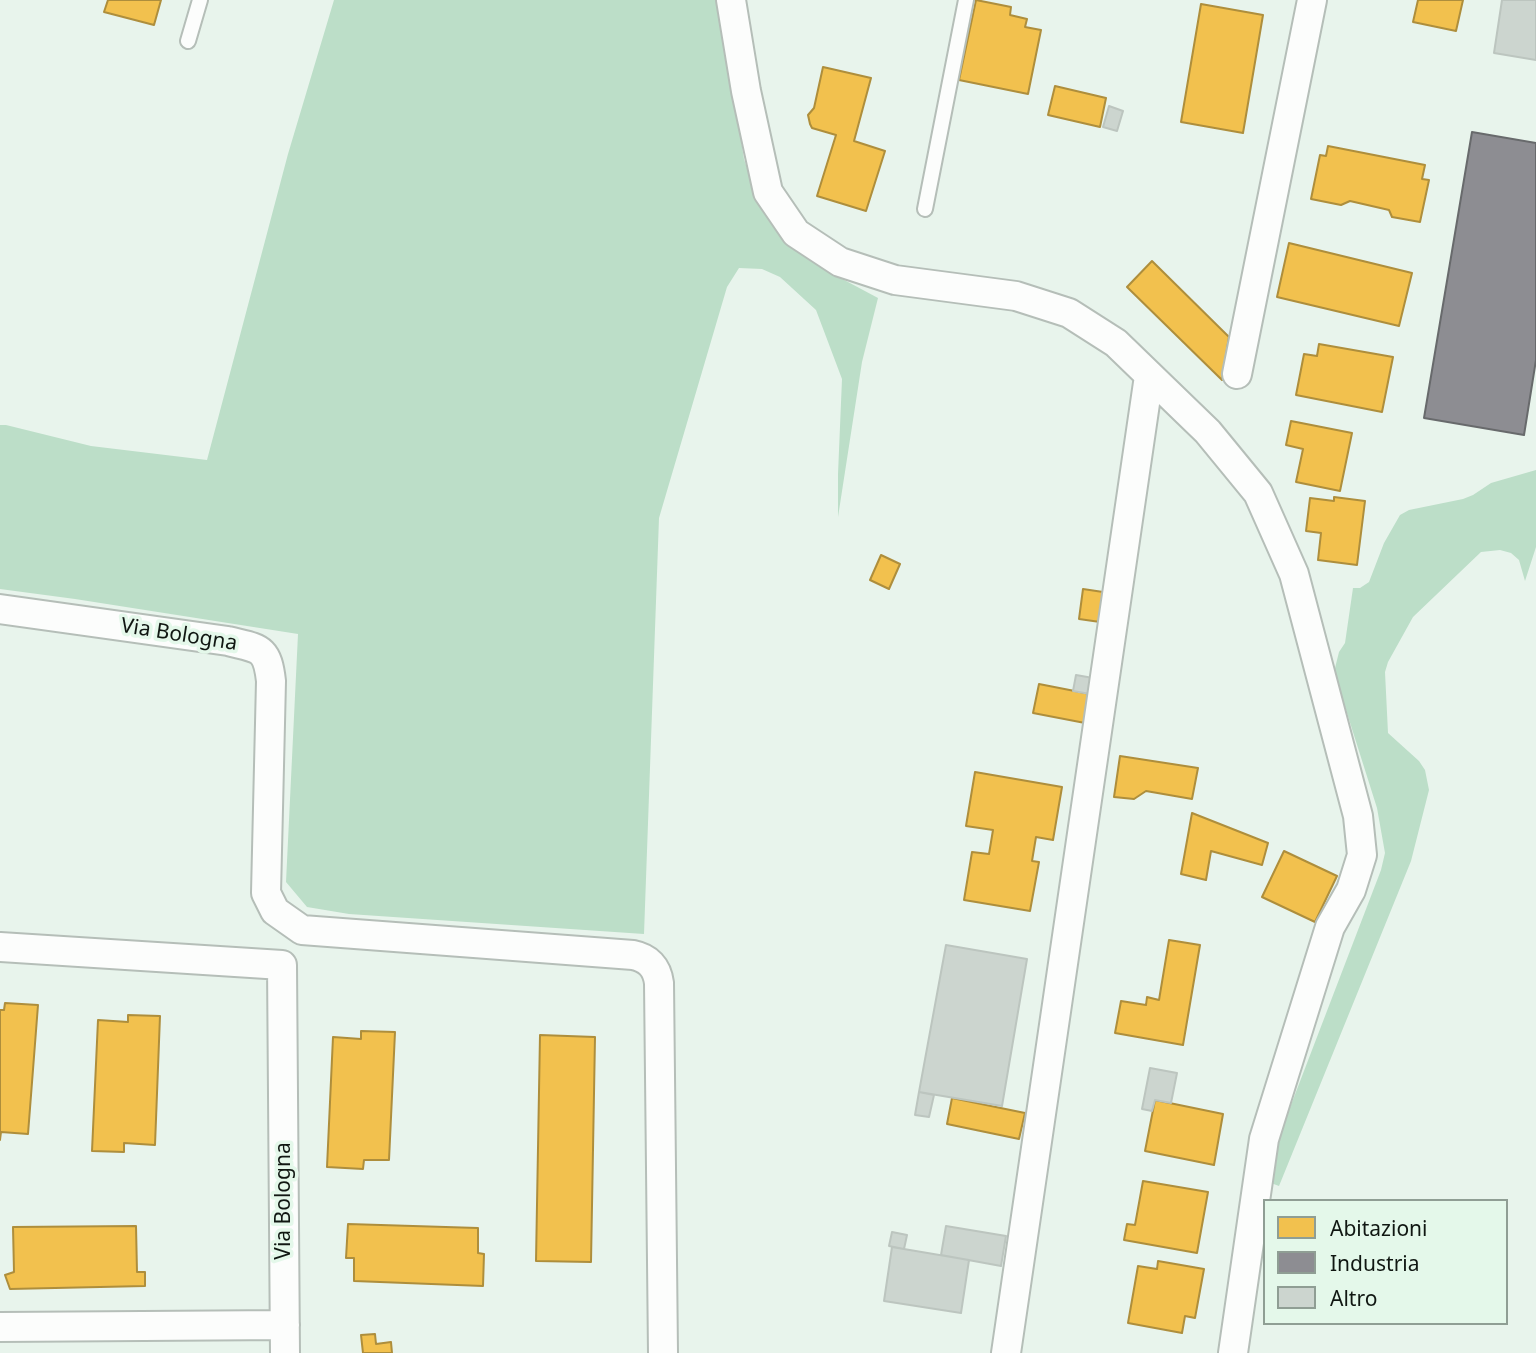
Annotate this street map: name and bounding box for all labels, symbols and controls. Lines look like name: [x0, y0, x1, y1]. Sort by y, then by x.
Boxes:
street label: Via Bologna: [119, 613, 239, 657]
street label: Via Bologna: [271, 1142, 297, 1260]
legend: [1263, 1199, 1508, 1325]
text: Abitazioni: [1330, 1214, 1428, 1242]
text: Industria: [1330, 1249, 1420, 1277]
text: Altro: [1330, 1284, 1377, 1312]

